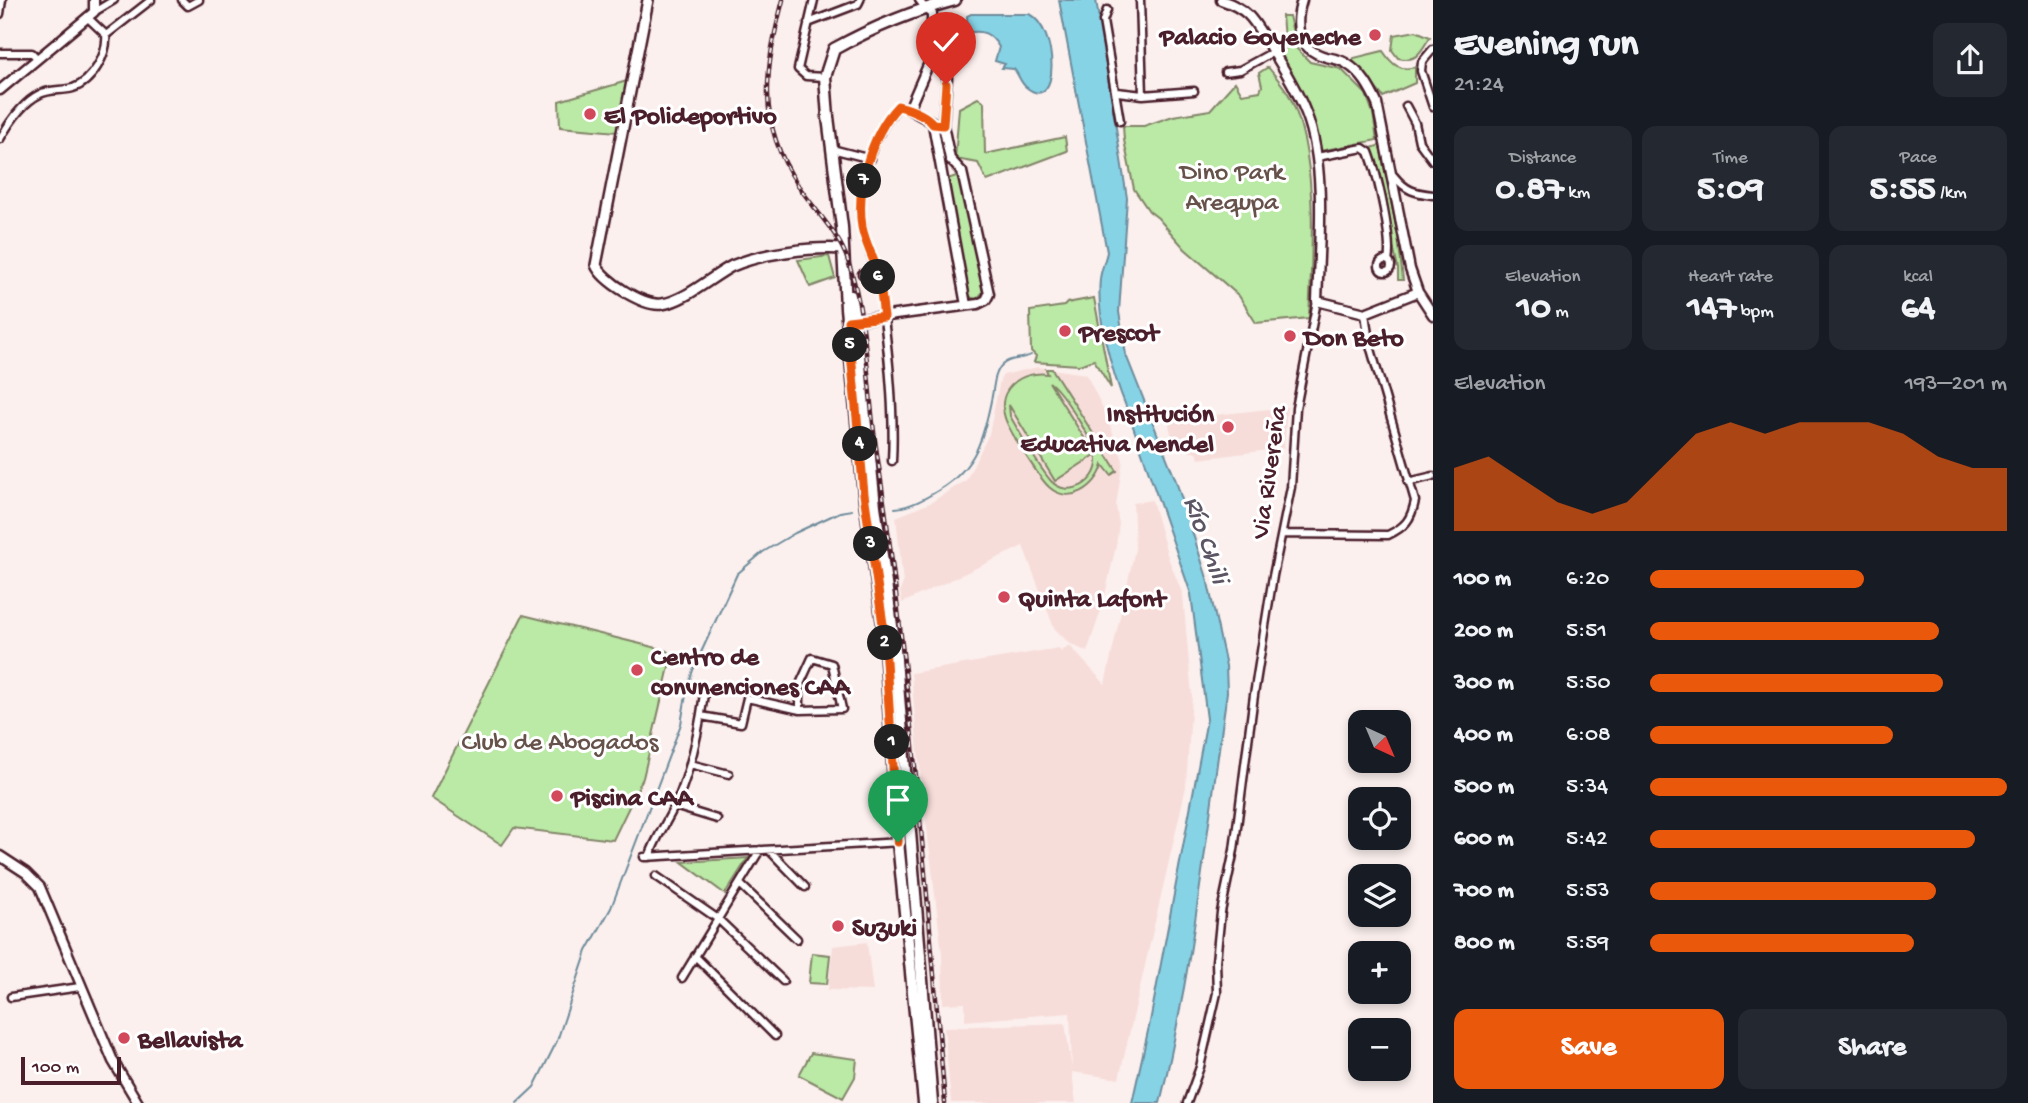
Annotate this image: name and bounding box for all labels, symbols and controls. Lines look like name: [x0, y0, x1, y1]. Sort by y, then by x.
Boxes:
pin: [916, 12.0, 976, 84]
icon: check: [927, 23, 965, 61]
button: share: [1933, 23, 2007, 97]
place label: Palacio Goyeneche: [1158, 24, 1363, 55]
text: Evening run: [1454, 24, 1638, 68]
marker: Palacio Goyeneche: [1367, 27, 1383, 43]
text: 21:24: [1454, 72, 1504, 99]
place label: El Polideportivo: [604, 103, 777, 134]
marker: El Polideportivo: [582, 106, 598, 122]
text: Distance: [1509, 147, 1576, 170]
text: Time: [1713, 147, 1748, 170]
text: Pace: [1900, 147, 1937, 170]
park label: Dino Park Arequpa: [1178, 159, 1286, 220]
pin: 7: [846, 164, 882, 198]
text: 7: [859, 169, 868, 192]
text: 0.87: [1495, 170, 1564, 211]
text: 5:09: [1697, 170, 1764, 211]
text: 5:55: [1870, 170, 1936, 211]
text: km: [1564, 182, 1590, 205]
text: /km: [1936, 182, 1967, 205]
pin: 6: [860, 260, 896, 294]
text: 6: [873, 265, 882, 288]
text: Elevation: [1505, 266, 1581, 289]
text: Heart rate: [1688, 266, 1773, 289]
text: kcal: [1903, 266, 1933, 289]
text: 10: [1517, 289, 1551, 330]
text: 147: [1687, 289, 1736, 330]
text: 64: [1901, 289, 1935, 330]
text: m: [1551, 301, 1569, 324]
text: bpm: [1736, 301, 1774, 324]
place label: Prescot: [1077, 320, 1161, 351]
marker: Prescot: [1057, 323, 1073, 339]
place label: Don Beto: [1302, 325, 1404, 356]
pin: 5: [832, 328, 868, 362]
marker: Don Beto: [1282, 328, 1298, 344]
text: 5: [845, 333, 855, 356]
text: Elevation: [1454, 371, 1545, 398]
text: 193–201 m: [1905, 371, 2007, 398]
place label: Institución Educativa Mendel: [1021, 401, 1215, 462]
street label: Via Rivereña: [1247, 402, 1296, 542]
marker: Institución Educativa Mendel: [1220, 419, 1236, 435]
pin: 4: [842, 426, 878, 462]
text: 4: [855, 432, 864, 455]
water label: Río Chili: [1174, 492, 1236, 591]
pin: 3: [854, 526, 888, 562]
text: 3: [866, 532, 875, 555]
text: 100 m: [1454, 566, 1511, 593]
text: 6:20: [1566, 566, 1609, 593]
place label: Quinta Lafont: [1018, 586, 1168, 617]
marker: Quinta Lafont: [996, 589, 1012, 605]
text: 200 m: [1454, 618, 1513, 645]
text: 5:51: [1566, 618, 1607, 645]
pin: 2: [868, 626, 903, 660]
text: 2: [880, 631, 889, 654]
place label: Centro de convnenciones CAA: [651, 644, 851, 705]
marker: Centro de convnenciones CAA: [629, 662, 645, 678]
text: 300 m: [1454, 670, 1514, 697]
text: 5:50: [1566, 670, 1610, 697]
north arrow: [1348, 710, 1410, 774]
map controls: [1348, 710, 1411, 1081]
text: 400 m: [1454, 722, 1513, 749]
text: 6:08: [1566, 722, 1611, 749]
pin: 1: [874, 724, 910, 760]
park label: Club de Abogados: [462, 729, 660, 760]
text: 1: [888, 730, 895, 753]
pin: [868, 770, 928, 842]
text: 500 m: [1454, 774, 1514, 801]
text: 5:34: [1566, 774, 1608, 801]
icon: arrive: [879, 781, 917, 819]
place label: Piscina CAA: [569, 785, 694, 816]
button: locate: [1348, 787, 1411, 850]
marker: Piscina CAA: [549, 788, 565, 804]
text: 600 m: [1454, 826, 1514, 853]
text: 5:42: [1566, 826, 1607, 853]
button: layers: [1348, 864, 1411, 927]
text: 700 m: [1454, 878, 1514, 905]
text: 5:53: [1566, 878, 1609, 905]
place label: Suzuki: [852, 915, 917, 946]
marker: Suzuki: [830, 918, 846, 934]
text: 800 m: [1454, 930, 1515, 957]
text: 5:59: [1566, 930, 1609, 957]
button: +: [1348, 941, 1411, 1004]
button: Save: [1454, 1009, 1724, 1089]
button: Share: [1738, 1009, 2007, 1089]
button: −: [1348, 1018, 1411, 1081]
place label: Bellavista: [137, 1027, 244, 1058]
marker: Bellavista: [116, 1030, 132, 1046]
scale bar: [21, 1054, 121, 1086]
text: 100 m: [32, 1057, 79, 1080]

